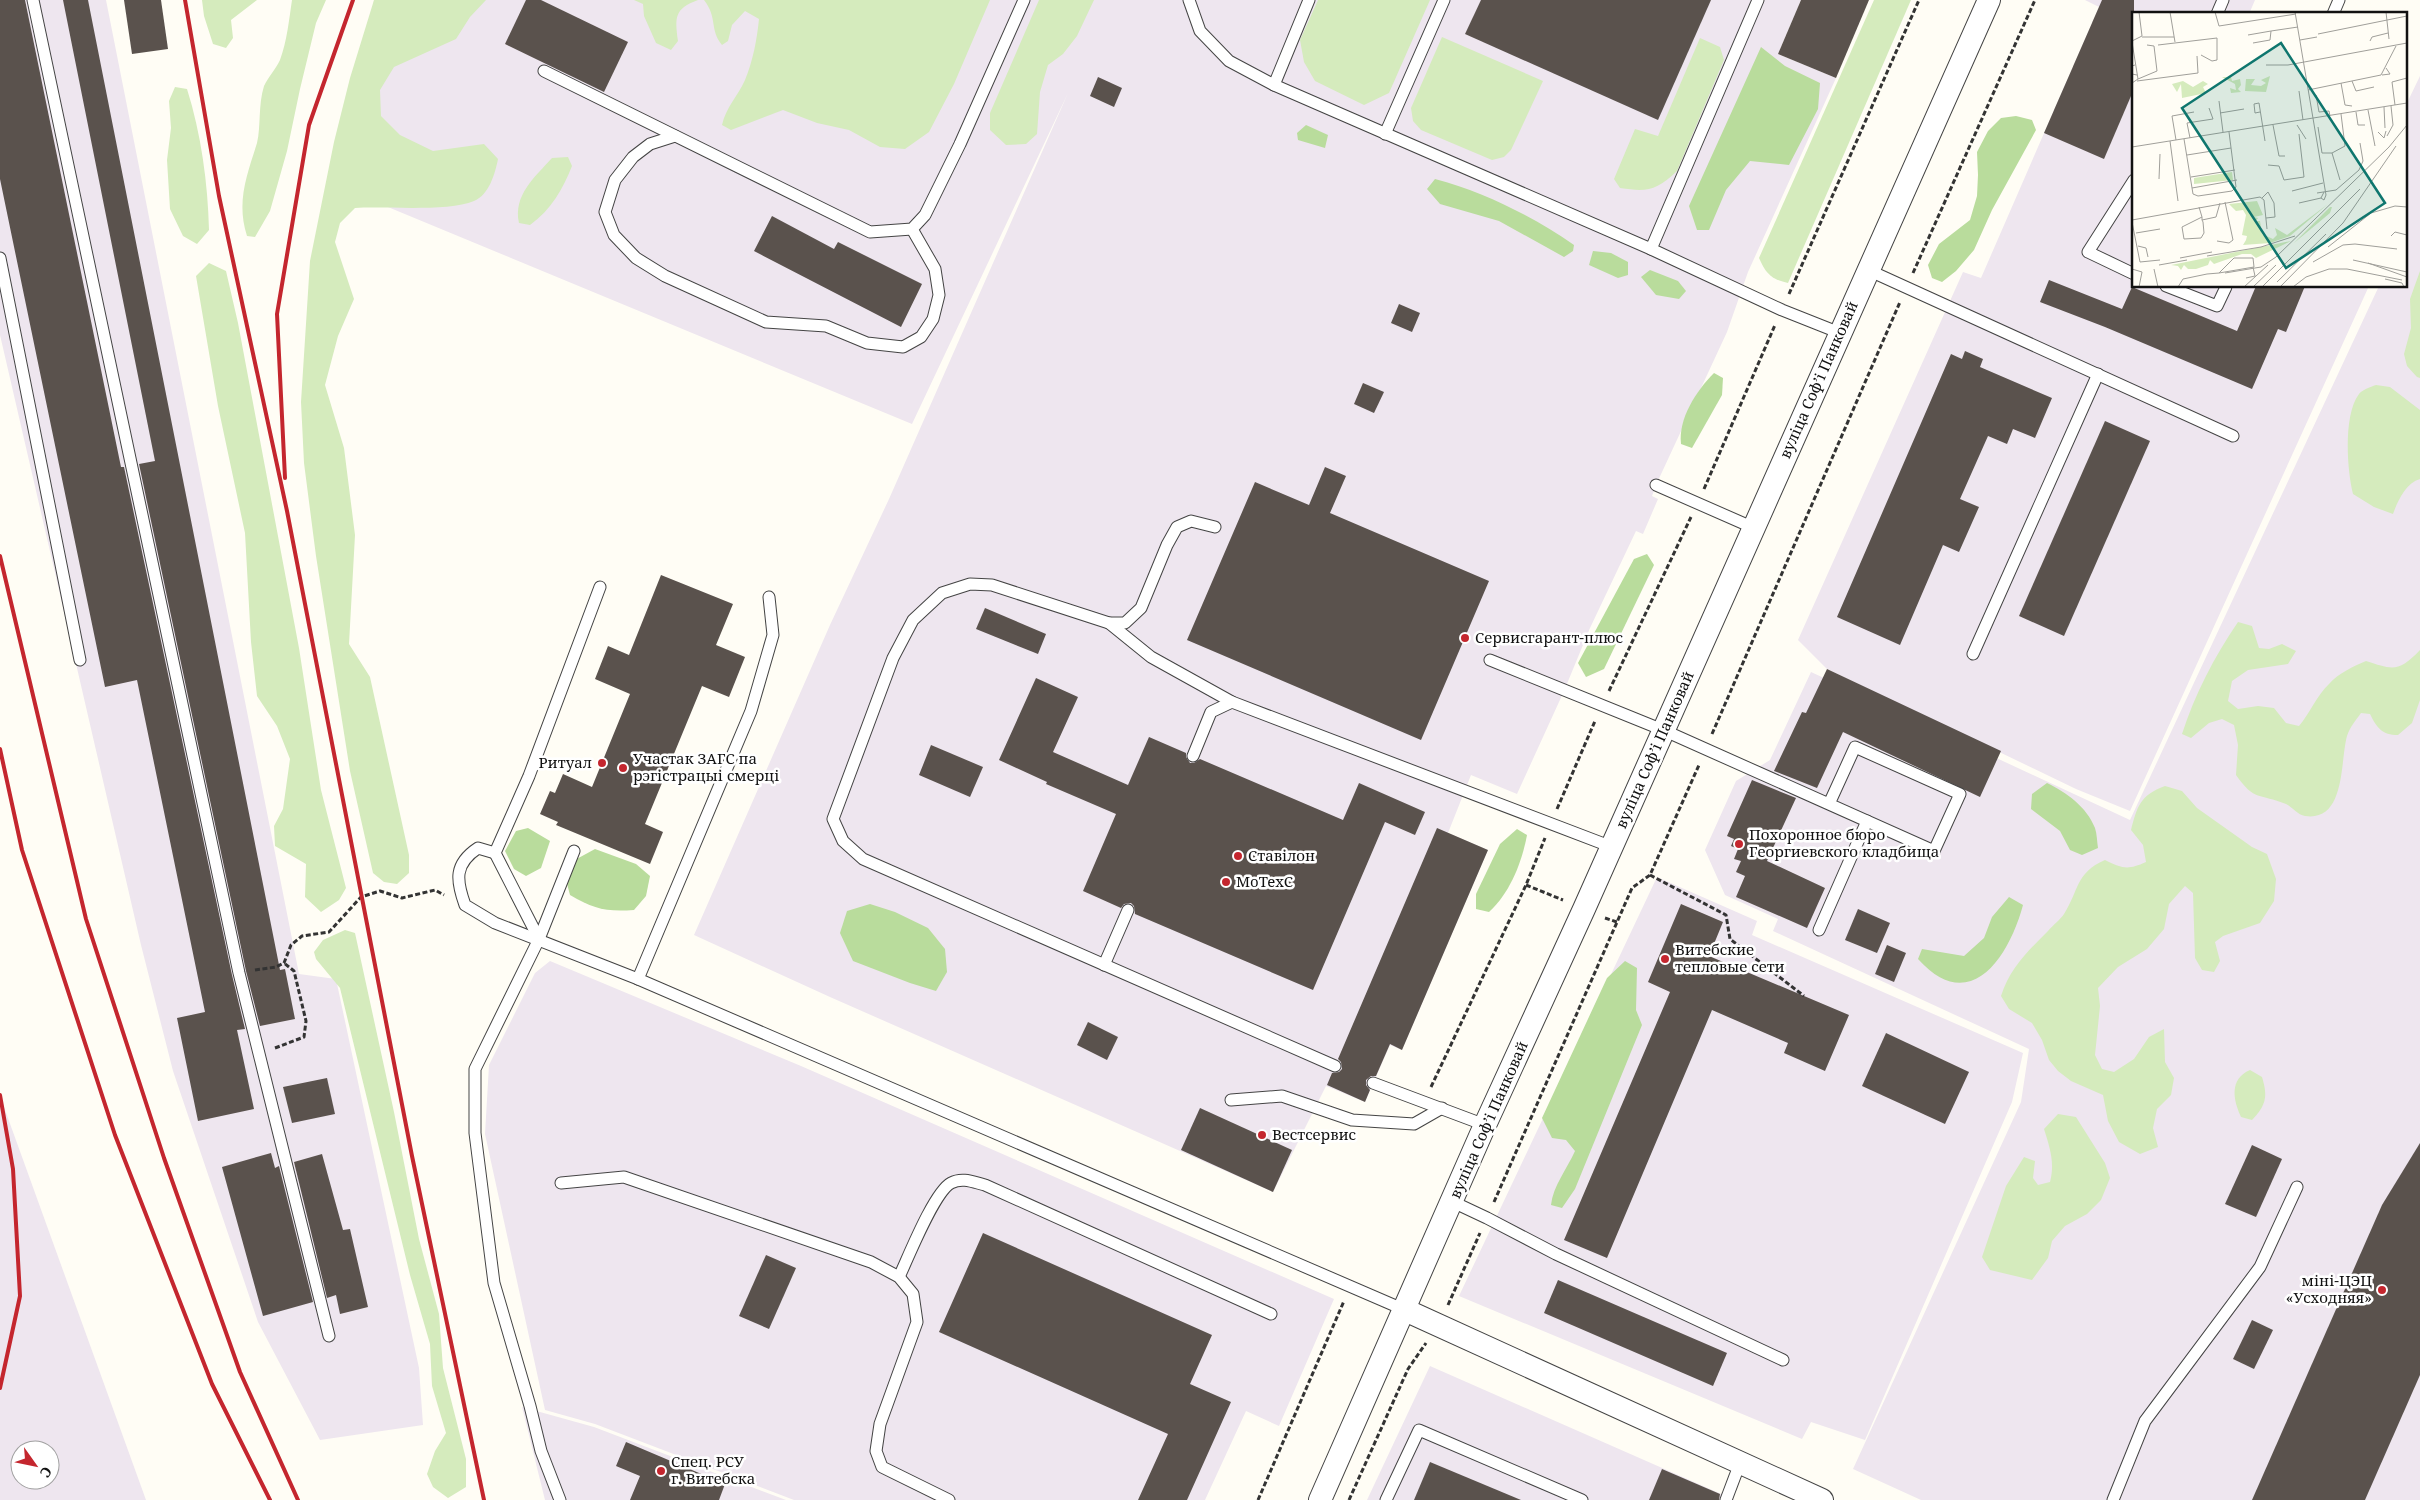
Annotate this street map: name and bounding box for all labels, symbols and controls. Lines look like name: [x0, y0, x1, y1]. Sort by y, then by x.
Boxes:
inset map: [2132, 12, 2408, 288]
street label: вуліца Софʼі Панковай: [1774, 298, 1862, 461]
place label: Сервисгарант-плюс: [1475, 627, 1623, 647]
marker: Сервисгарант-плюс: [1459, 632, 1471, 644]
street label: вуліца Софʼі Панковай: [1610, 668, 1698, 831]
place label: Участак ЗАГС па рэгістрацыі смерці: [633, 748, 779, 785]
place label: Ритуал: [538, 752, 592, 772]
marker: Ритуал: [596, 757, 608, 769]
marker: Участак ЗАГС па рэгістрацыі смерці: [617, 762, 629, 774]
place label: Похоронное бюро Георгиевского кладбища: [1749, 824, 1939, 861]
marker: Похоронное бюро Георгиевского кладбища: [1733, 838, 1745, 850]
place label: Ставілон: [1248, 845, 1315, 865]
marker: Ставілон: [1232, 850, 1244, 862]
place label: MoTexC: [1236, 871, 1293, 891]
marker: MoTexC: [1220, 876, 1232, 888]
place label: Витебские тепловые сети: [1675, 939, 1785, 976]
marker: Витебские тепловые сети: [1659, 953, 1671, 965]
street label: вуліца Софʼі Панковай: [1444, 1038, 1532, 1201]
place label: Вестсервис: [1272, 1124, 1356, 1144]
marker: Вестсервис: [1256, 1129, 1268, 1141]
place label: міні-ЦЭЦ «Усходняя»: [2286, 1270, 2372, 1307]
marker: міні-ЦЭЦ «Усходняя»: [2376, 1284, 2388, 1296]
north arrow: [10, 1440, 60, 1490]
place label: Спец. РСУ г. Витебска: [671, 1451, 755, 1488]
text: С: [36, 1463, 57, 1481]
marker: Спец. РСУ г. Витебска: [655, 1465, 667, 1477]

